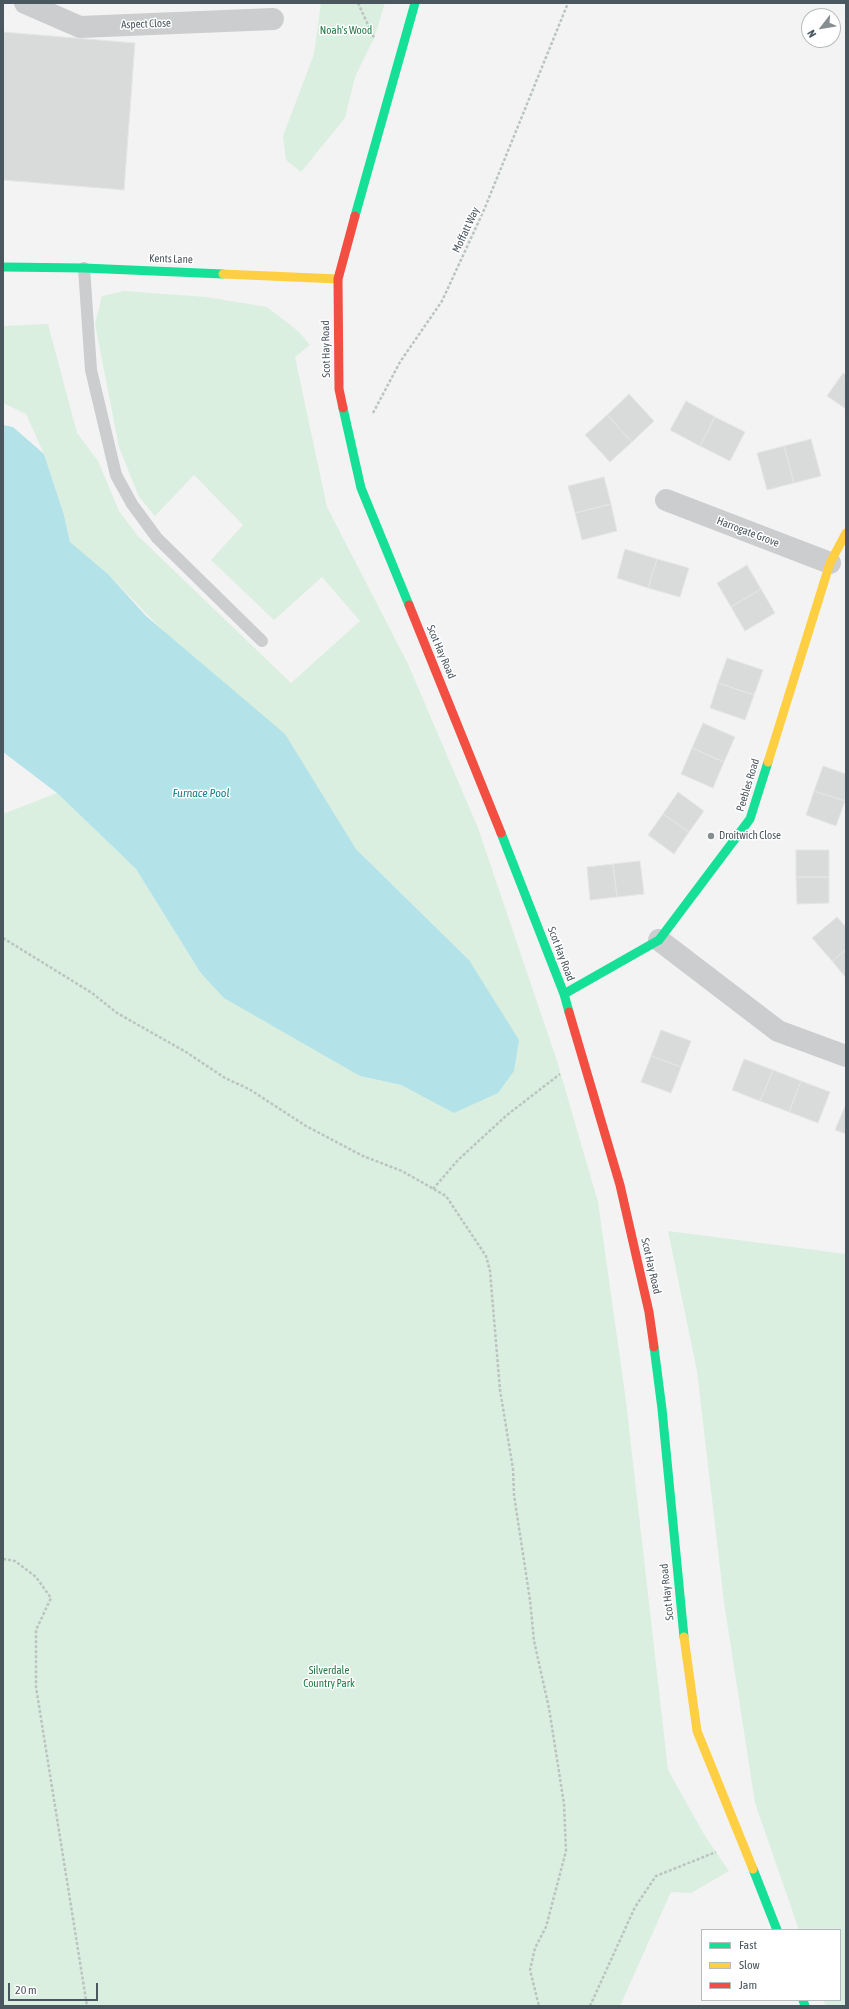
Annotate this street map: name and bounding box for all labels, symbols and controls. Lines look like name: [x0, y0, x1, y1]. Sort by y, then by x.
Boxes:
north arrow: [801, 8, 841, 48]
street label: Aspect Close: [121, 17, 171, 31]
park label: Noah's Wood: [320, 24, 372, 38]
text: N: [805, 28, 818, 40]
street label: Moffatt Way: [450, 205, 482, 255]
street label: Kents Lane: [149, 252, 193, 266]
street label: Scot Hay Road: [319, 320, 333, 378]
street label: Harrogate Grove: [715, 514, 781, 550]
street label: Scot Hay Road: [424, 623, 458, 681]
street label: Peebles Road: [734, 757, 762, 813]
water label: Furnace Pool: [172, 786, 230, 800]
place label: Droitwich Close: [719, 829, 781, 843]
marker: Droitwich Close: [706, 831, 716, 841]
street label: Scot Hay Road: [545, 925, 577, 983]
street label: Scot Hay Road: [638, 1237, 664, 1295]
street label: Scot Hay Road: [657, 1563, 677, 1621]
park label: Silverdale Country Park: [303, 1664, 355, 1690]
legend: [701, 1929, 841, 2001]
text: Fast: [739, 1938, 757, 1952]
text: Slow: [739, 1958, 760, 1972]
scale bar: [10, 1975, 100, 2001]
text: Jam: [739, 1978, 757, 1992]
text: 20 m: [15, 1983, 37, 1997]

